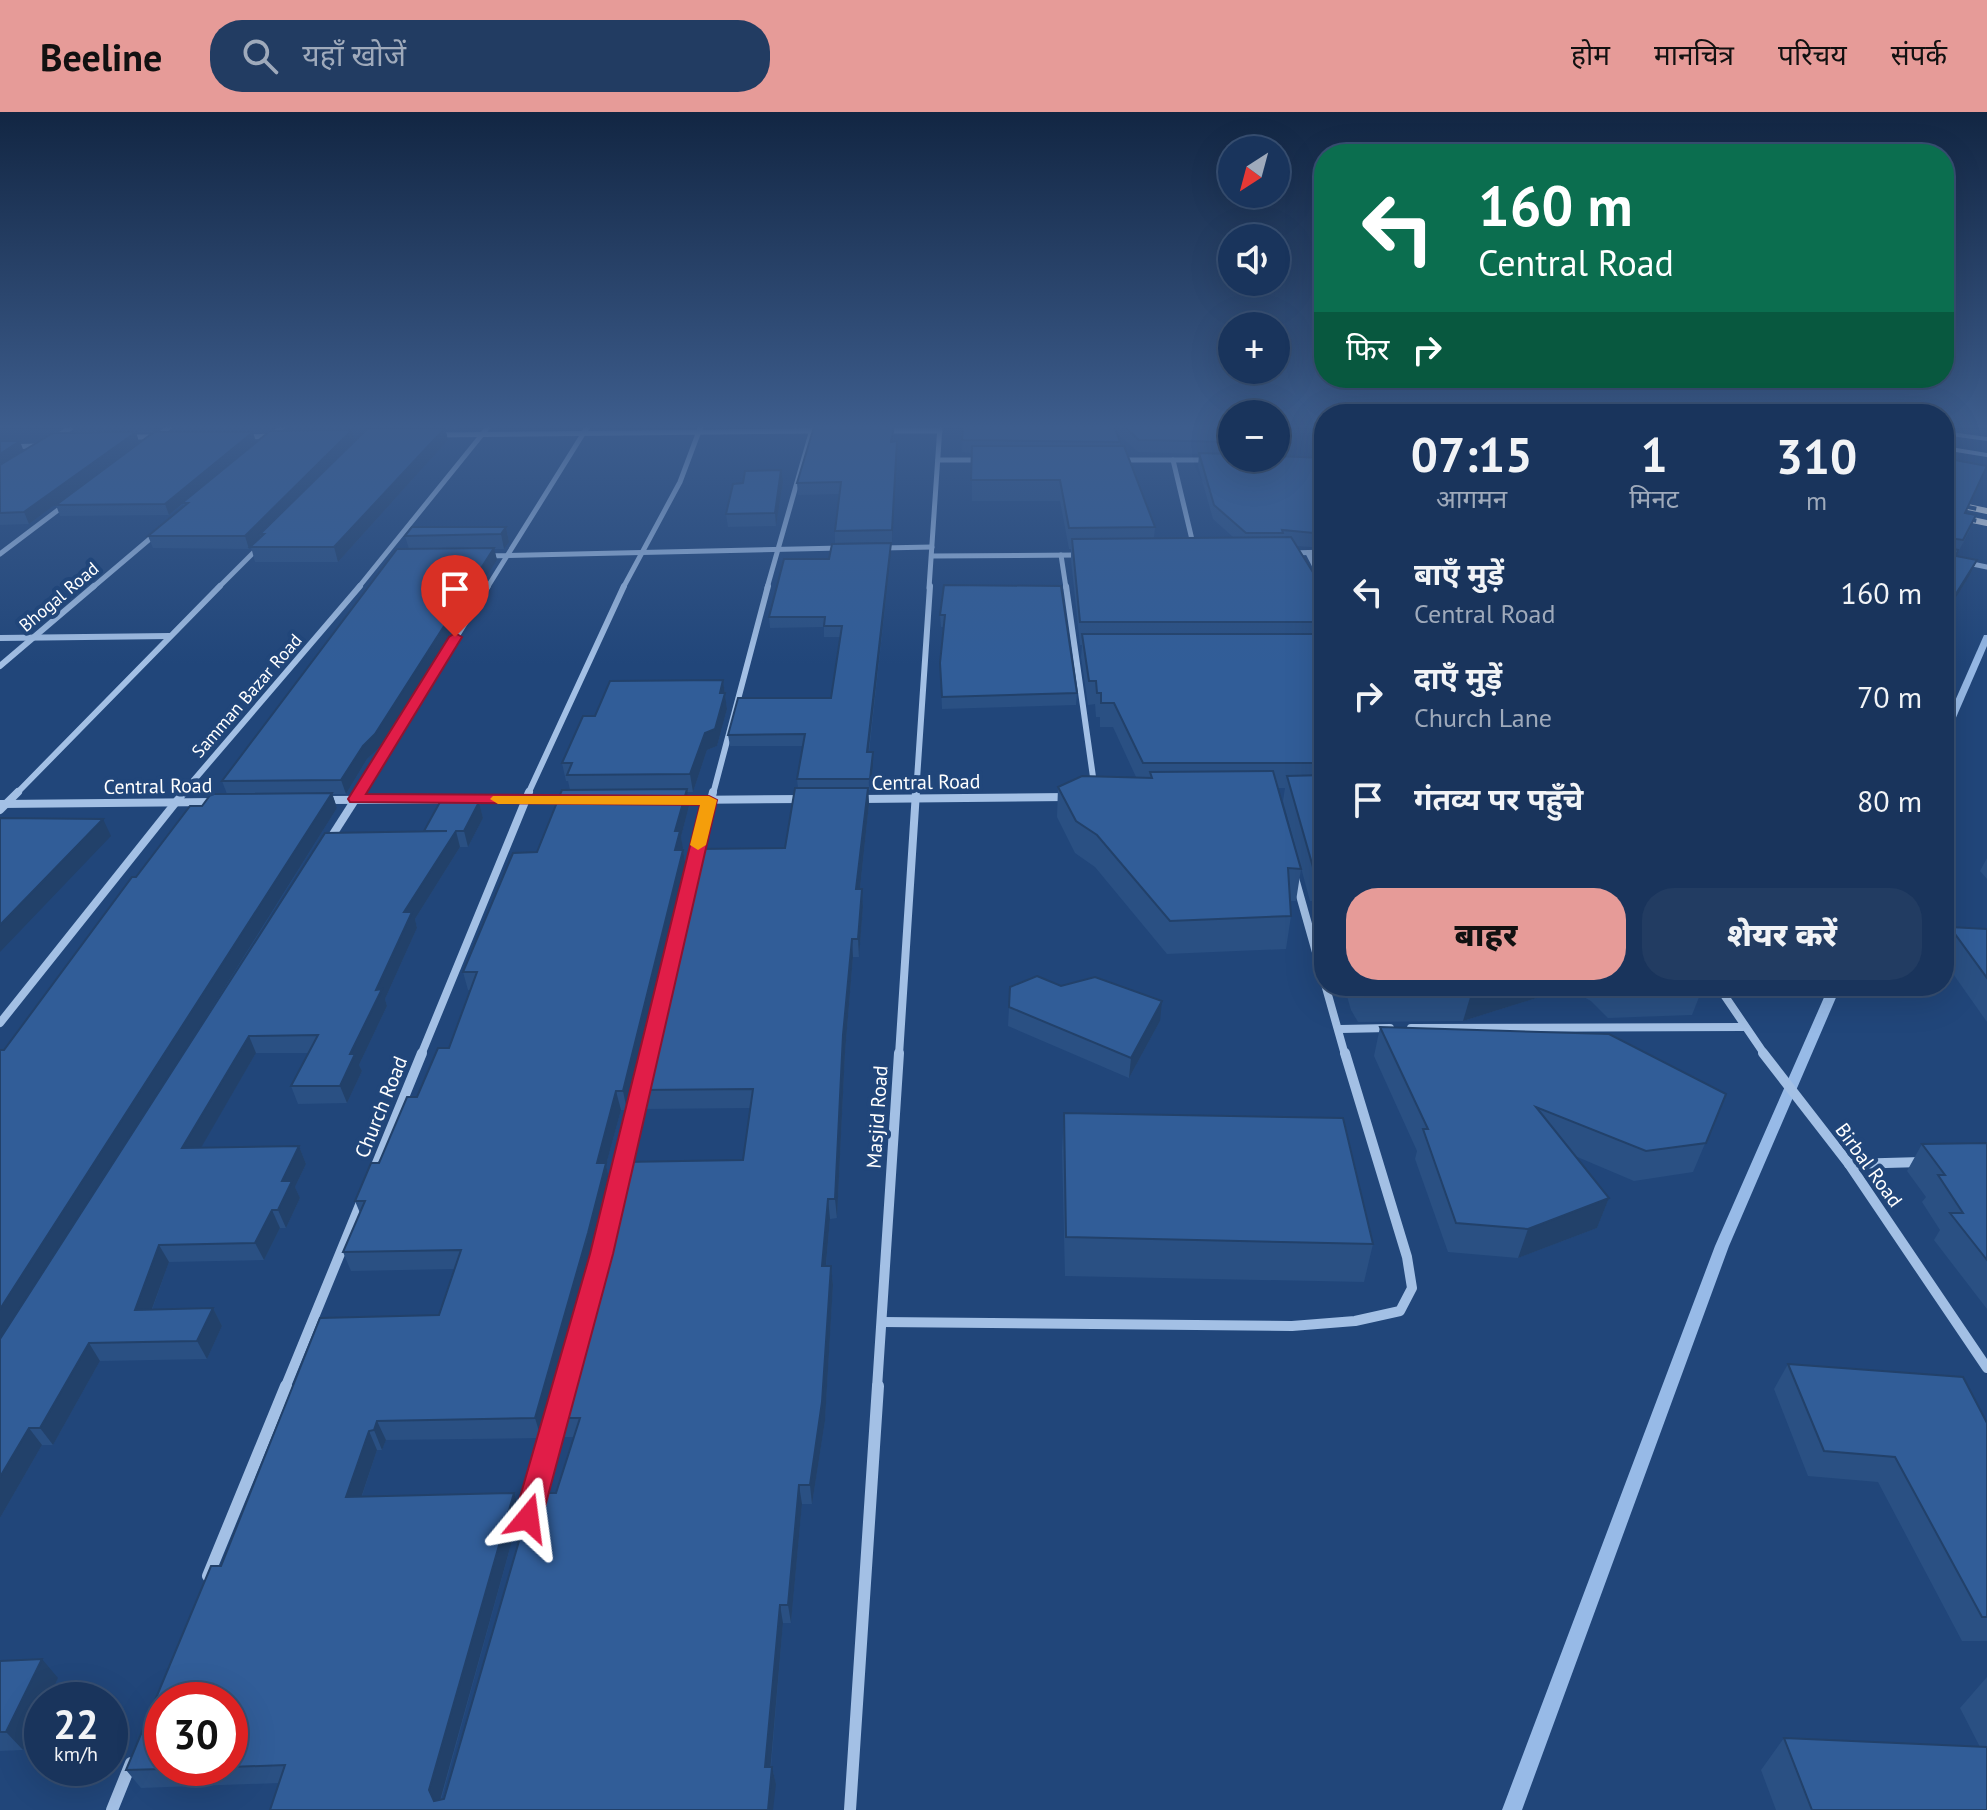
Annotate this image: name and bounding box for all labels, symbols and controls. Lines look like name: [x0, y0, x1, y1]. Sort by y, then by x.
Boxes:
search box: [210, 20, 770, 92]
text: Beeline: [40, 32, 162, 81]
icon: search: [238, 34, 282, 78]
text: यहाँ खोजें: [302, 35, 406, 74]
text: होम: [1571, 36, 1610, 73]
text: मानचित्र: [1654, 36, 1734, 73]
text: परिचय: [1778, 36, 1847, 73]
text: संपर्क: [1891, 36, 1947, 73]
north arrow: [1218, 136, 1290, 208]
map controls: [1218, 136, 1290, 472]
text: 160 m: [1478, 169, 1633, 241]
icon: left: [1346, 176, 1450, 280]
button: sound: [1218, 224, 1290, 296]
text: Central Road: [1478, 239, 1674, 286]
button: +: [1218, 312, 1290, 384]
icon: right: [1405, 328, 1449, 372]
text: फिर: [1346, 329, 1389, 368]
button: −: [1218, 400, 1290, 472]
text: 07:15: [1411, 423, 1532, 485]
text: 1: [1640, 423, 1668, 485]
text: 310: [1776, 425, 1857, 487]
text: आगमन: [1436, 482, 1507, 515]
text: मिनट: [1629, 482, 1679, 515]
text: m: [1806, 484, 1827, 517]
text: बाएँ मुड़ें: [1414, 554, 1504, 593]
pin: [421, 555, 489, 637]
street label: Bhogal Road: [14, 557, 103, 637]
icon: arrive: [433, 567, 477, 611]
icon: left: [1346, 570, 1390, 614]
text: 160 m: [1841, 573, 1922, 612]
text: Central Road: [1414, 597, 1556, 630]
street label: Samman Bazar Road: [187, 629, 307, 762]
text: दाएँ मुड़ें: [1414, 658, 1502, 697]
icon: right: [1346, 674, 1390, 718]
text: 70 m: [1857, 677, 1922, 716]
text: Church Lane: [1414, 701, 1552, 734]
street label: Central Road: [871, 768, 981, 796]
street label: Central Road: [103, 772, 213, 800]
icon: arrive: [1346, 778, 1390, 822]
text: गंतव्य पर पहुँचे: [1414, 779, 1583, 818]
text: 80 m: [1857, 781, 1922, 820]
button: बाहर: [1346, 888, 1626, 980]
button: शेयर करें: [1642, 888, 1922, 980]
street label: Church Road: [349, 1052, 413, 1162]
street label: Masjid Road: [860, 1065, 894, 1169]
street label: Birbal Road: [1830, 1118, 1908, 1212]
position arrow: [486, 1476, 570, 1560]
speed limit sign: 30: [144, 1682, 248, 1786]
text: 22: [53, 1698, 99, 1750]
text: km/h: [54, 1741, 98, 1767]

